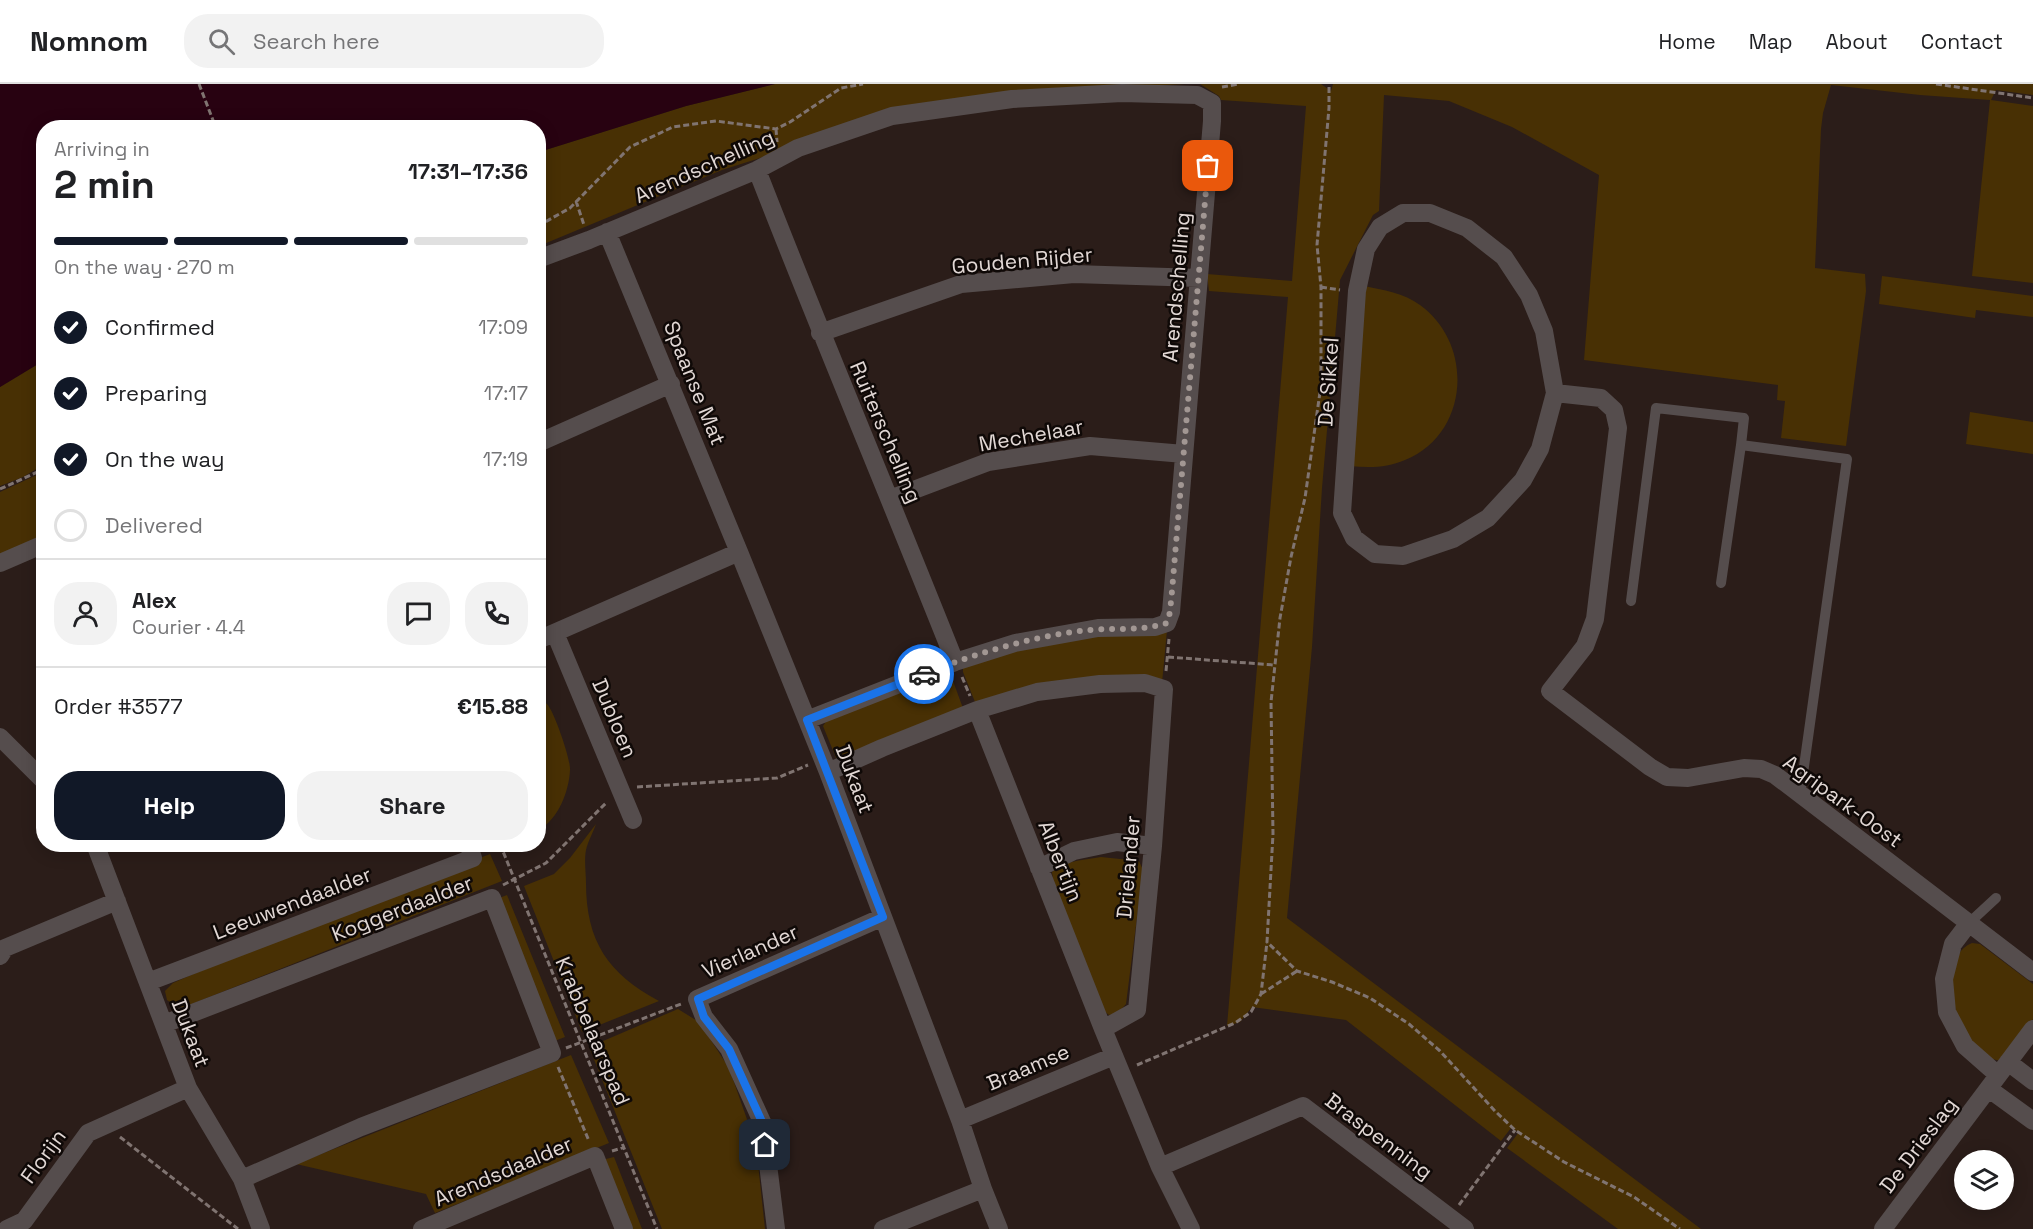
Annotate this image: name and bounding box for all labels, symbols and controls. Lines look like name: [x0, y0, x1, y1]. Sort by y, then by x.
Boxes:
search box: [184, 14, 604, 68]
text: Nomnom: [30, 23, 148, 59]
icon: search: [205, 25, 238, 58]
text: Search here: [253, 27, 380, 55]
text: Home: [1658, 28, 1716, 55]
text: Map: [1749, 28, 1793, 55]
text: About: [1826, 28, 1888, 55]
text: Contact: [1921, 28, 2003, 55]
street label: Arendschelling: [630, 123, 778, 209]
text: Arriving in: [54, 136, 150, 162]
pin: [1182, 140, 1233, 191]
icon: bag: [1191, 149, 1224, 182]
text: 17:31–17:36: [408, 157, 528, 185]
text: 2 min: [54, 160, 155, 209]
street label: Arendschelling: [1156, 211, 1196, 363]
street label: Gouden Rijder: [950, 240, 1094, 280]
text: On the way · 270 m: [54, 254, 235, 280]
icon: check: [54, 311, 87, 344]
text: Confirmed: [105, 313, 215, 341]
text: 17:09: [478, 314, 528, 340]
street label: Spaanse Mat: [658, 317, 732, 449]
street label: De Sikkel: [1311, 336, 1345, 428]
street label: Ruiterschelling: [844, 357, 928, 507]
icon: check: [54, 377, 87, 410]
text: Preparing: [105, 379, 207, 407]
text: 17:17: [484, 380, 528, 406]
street label: Mechelaar: [977, 413, 1085, 457]
icon: check: [54, 443, 87, 476]
text: On the way: [105, 445, 224, 473]
text: 17:19: [483, 446, 528, 472]
text: Delivered: [105, 511, 203, 539]
button: person: [54, 582, 117, 645]
button: chat: [387, 582, 450, 645]
button: phone: [465, 582, 528, 645]
text: Alex: [132, 586, 177, 614]
text: Courier · 4.4: [132, 614, 245, 640]
courier: [894, 644, 954, 704]
icon: car: [908, 658, 941, 691]
street label: Dubloen: [586, 674, 644, 762]
text: Order #3577: [54, 692, 183, 720]
text: €15.88: [457, 692, 528, 720]
street label: Dukaat: [830, 741, 880, 817]
street label: Agripark-Oost: [1778, 749, 1908, 853]
button: Help: [54, 771, 285, 840]
button: Share: [297, 771, 528, 840]
street label: Drielander: [1110, 814, 1146, 920]
street label: Albertijn: [1033, 816, 1089, 906]
street label: Leeuwendaalder: [209, 860, 375, 946]
street label: Koggerdaalder: [328, 869, 476, 947]
street label: Vierlander: [698, 918, 802, 984]
street label: Krabbelaarspad: [550, 953, 636, 1109]
street label: Dukaat: [166, 995, 216, 1071]
street label: Braamse: [983, 1038, 1073, 1096]
street label: Braspenning: [1320, 1087, 1438, 1185]
street label: De Drieslag: [1873, 1092, 1963, 1198]
pin: [739, 1119, 790, 1170]
street label: Florijn: [14, 1124, 72, 1188]
icon: home: [748, 1128, 781, 1161]
street label: Arendsdaalder: [430, 1130, 576, 1212]
map controls: [1954, 1150, 2014, 1210]
button: layers: [1954, 1150, 2014, 1210]

